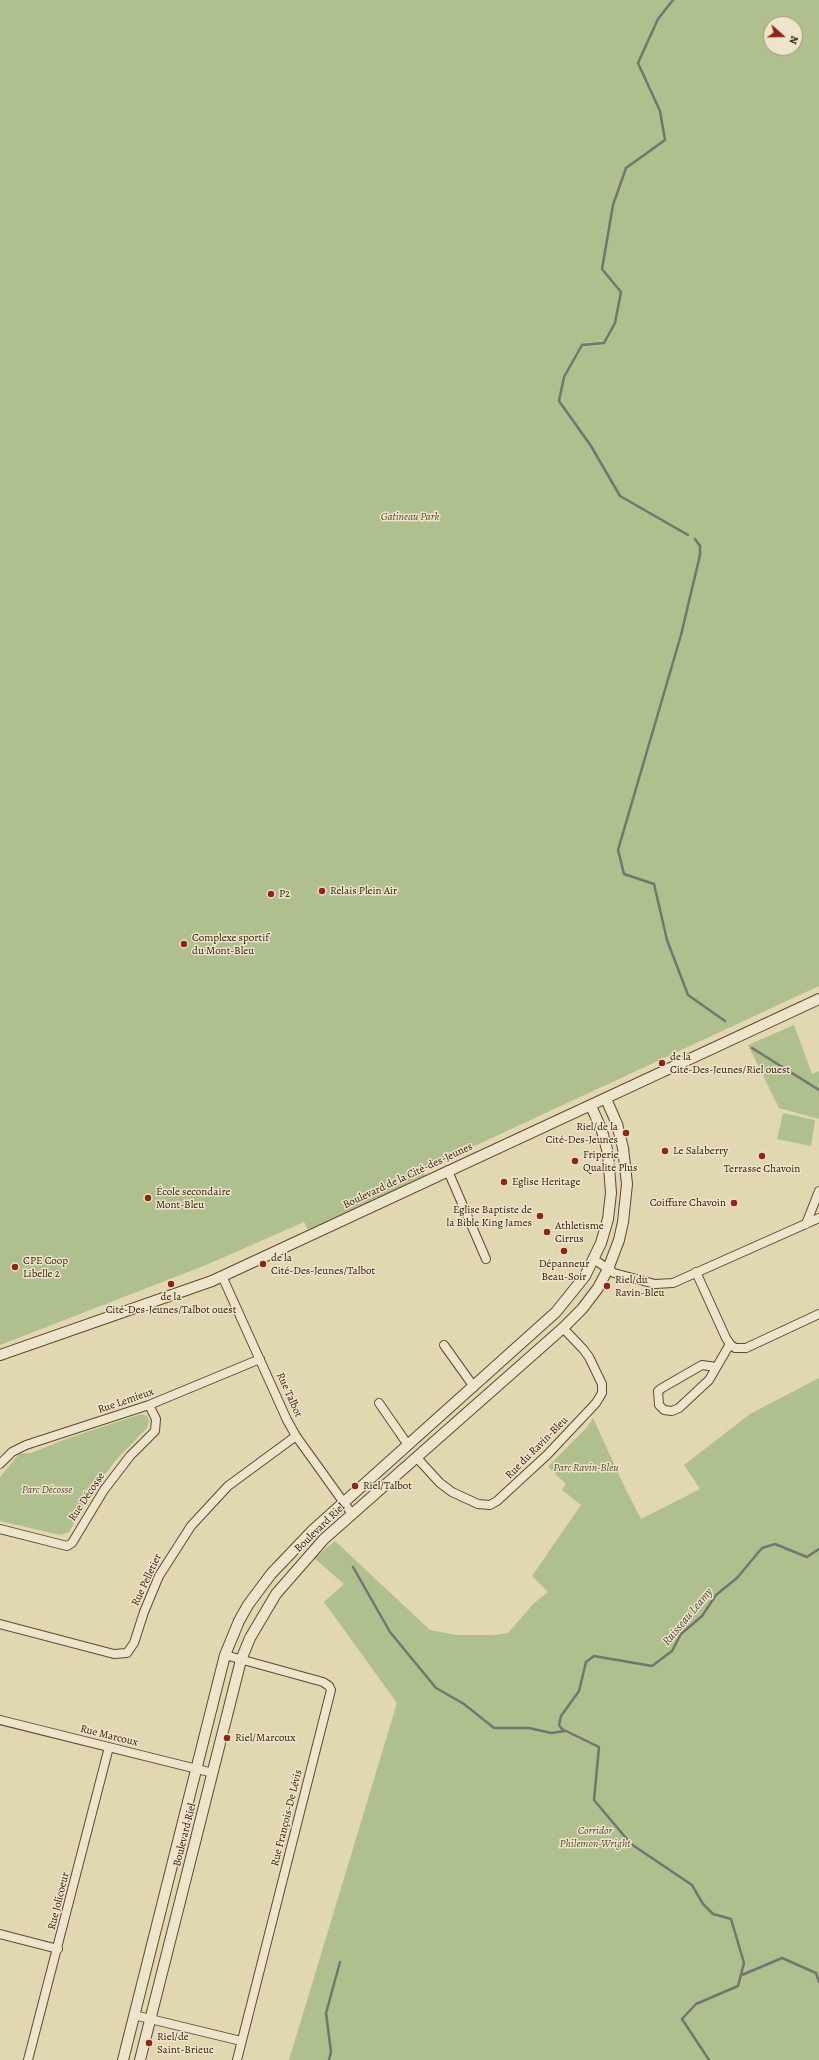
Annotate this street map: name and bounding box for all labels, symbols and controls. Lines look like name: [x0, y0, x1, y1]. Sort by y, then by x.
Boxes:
north arrow: [763, 16, 803, 56]
text: N: [785, 34, 802, 46]
park label: Gatineau Park: [381, 510, 439, 524]
place label: Relais Plein Air: [330, 884, 397, 898]
marker: Relais Plein Air: [317, 886, 327, 896]
place label: P2: [279, 887, 290, 901]
marker: P2: [266, 889, 276, 899]
place label: Complexe sportif du Mont-Bleu: [192, 931, 269, 957]
marker: Complexe sportif du Mont-Bleu: [179, 939, 189, 949]
place label: de la Cité-Des-Jeunes/Riel ouest: [670, 1050, 790, 1076]
marker: de la Cité-Des-Jeunes/Riel ouest: [657, 1058, 667, 1068]
place label: Riel/de la Cité-Des-Jeunes: [545, 1120, 618, 1146]
marker: Riel/de la Cité-Des-Jeunes: [621, 1128, 631, 1138]
street label: Boulevard de la Cité-des-Jeunes: [341, 1140, 475, 1212]
place label: Le Salaberry: [673, 1144, 728, 1158]
marker: Le Salaberry: [660, 1146, 670, 1156]
place label: Friperie Qualité Plus: [583, 1148, 637, 1174]
marker: Terrasse Chavoin: [757, 1151, 767, 1161]
marker: Friperie Qualité Plus: [570, 1156, 580, 1166]
place label: Terrasse Chavoin: [724, 1162, 800, 1176]
place label: Eglise Heritage: [512, 1175, 580, 1189]
marker: Eglise Heritage: [499, 1177, 509, 1187]
place label: École secondaire Mont-Bleu: [156, 1185, 231, 1211]
marker: École secondaire Mont-Bleu: [143, 1193, 153, 1203]
place label: Coiffure Chavoin: [650, 1196, 726, 1210]
marker: Coiffure Chavoin: [729, 1198, 739, 1208]
place label: Eglise Baptiste de la Bible King James: [446, 1203, 532, 1229]
marker: Eglise Baptiste de la Bible King James: [535, 1211, 545, 1221]
place label: Athletisme Cirrus: [555, 1219, 604, 1245]
marker: Athletisme Cirrus: [542, 1227, 552, 1237]
marker: Dépanneur Beau-Soir: [559, 1246, 569, 1256]
place label: de la Cité-Des-Jeunes/Talbot: [271, 1251, 375, 1277]
place label: CPE Coop Libelle 2: [23, 1254, 68, 1280]
place label: Dépanneur Beau-Soir: [539, 1257, 589, 1283]
marker: de la Cité-Des-Jeunes/Talbot: [258, 1259, 268, 1269]
marker: CPE Coop Libelle 2: [10, 1262, 20, 1272]
place label: Riel/du Ravin-Bleu: [615, 1273, 664, 1299]
marker: de la Cité-Des-Jeunes/Talbot ouest: [166, 1279, 176, 1289]
marker: Riel/du Ravin-Bleu: [602, 1281, 612, 1291]
place label: de la Cité-Des-Jeunes/Talbot ouest: [106, 1290, 236, 1316]
street label: Rue Talbot: [273, 1371, 305, 1419]
street label: Rue Lemieux: [96, 1385, 156, 1417]
street label: Rue du Ravin-Bleu: [503, 1414, 571, 1482]
park label: Parc Ravin-Bleu: [553, 1461, 619, 1475]
street label: Rue Décosse: [66, 1470, 108, 1524]
place label: Riel/Talbot: [363, 1479, 412, 1493]
marker: Riel/Talbot: [350, 1481, 360, 1491]
park label: Parc Décosse: [22, 1483, 72, 1497]
street label: Boulevard Riel: [292, 1501, 348, 1555]
street label: Rue Pelletier: [129, 1552, 165, 1608]
water label: Ruisseau Leamy: [660, 1585, 716, 1649]
street label: Rue Marcoux: [79, 1722, 139, 1750]
place label: Riel/Marcoux: [235, 1731, 296, 1745]
marker: Riel/Marcoux: [222, 1733, 232, 1743]
street label: Rue François-De Lévis: [269, 1768, 305, 1868]
street label: Boulevard Riel: [171, 1802, 199, 1868]
park label: Corridor Philemon-Wright: [560, 1824, 630, 1850]
street label: Rue Jolicoeur: [45, 1871, 73, 1931]
place label: Riel/de Saint-Brieuc: [157, 2030, 214, 2056]
marker: Riel/de Saint-Brieuc: [144, 2038, 154, 2048]

